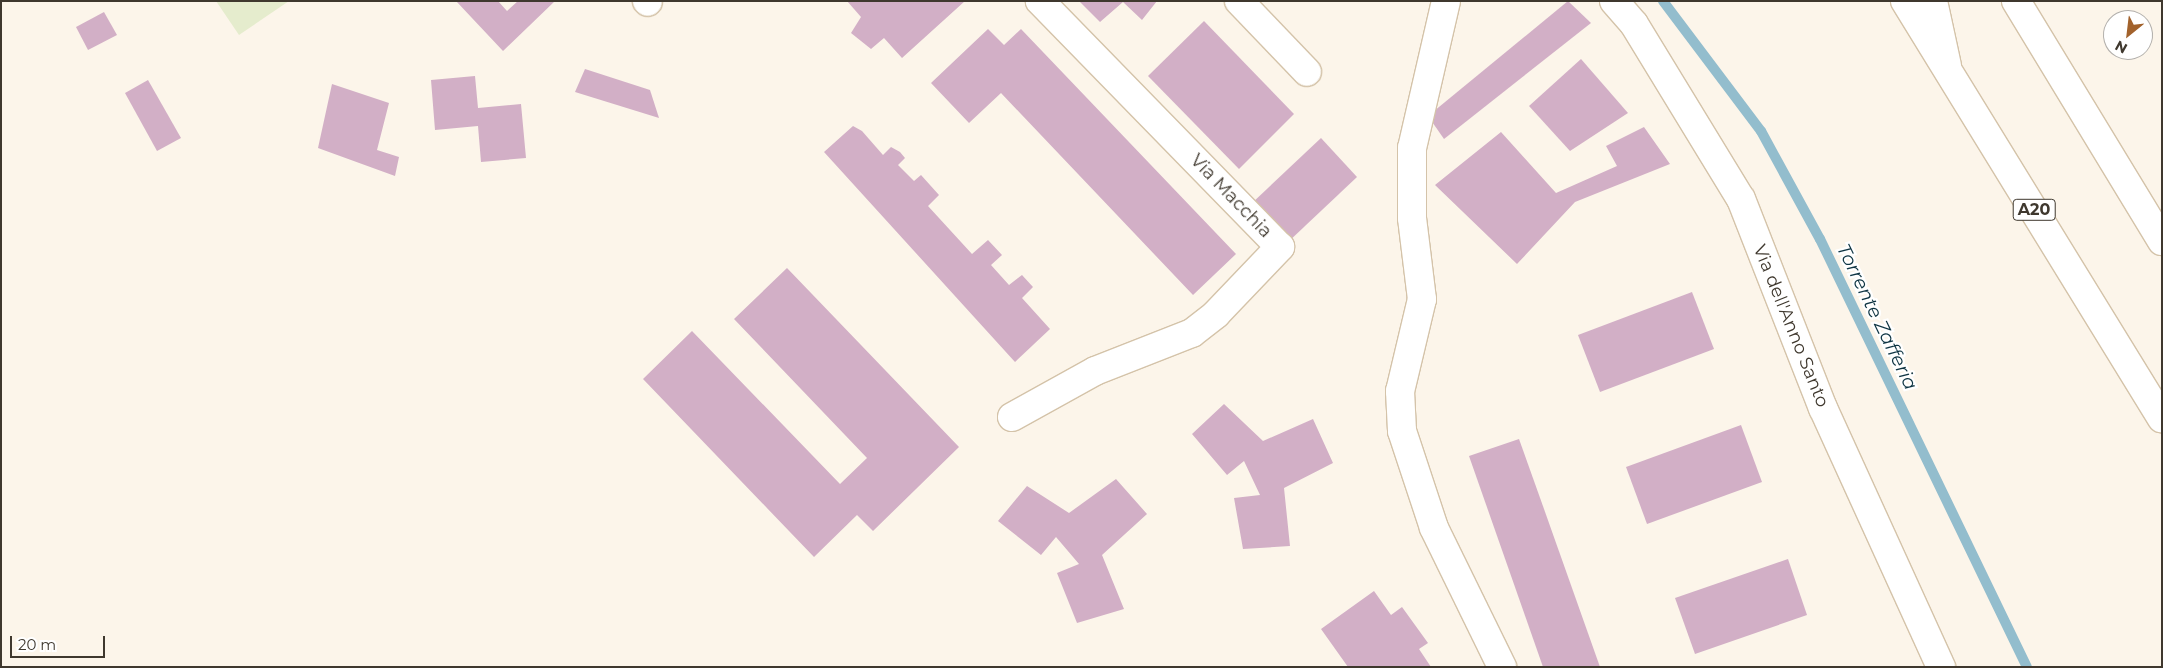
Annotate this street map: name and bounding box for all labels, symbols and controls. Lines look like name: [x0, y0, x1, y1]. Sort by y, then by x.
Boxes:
north arrow: [2103, 10, 2153, 60]
text: N: [2112, 37, 2131, 58]
street label: Via Macchia: [1186, 150, 1276, 242]
road number: A20: [2012, 196, 2056, 224]
water label: Torrente Zafferia: [1832, 240, 1922, 394]
street label: Via dell'Anno Santo: [1749, 242, 1833, 410]
scale bar: [12, 626, 108, 658]
text: 20 m: [18, 635, 56, 654]

